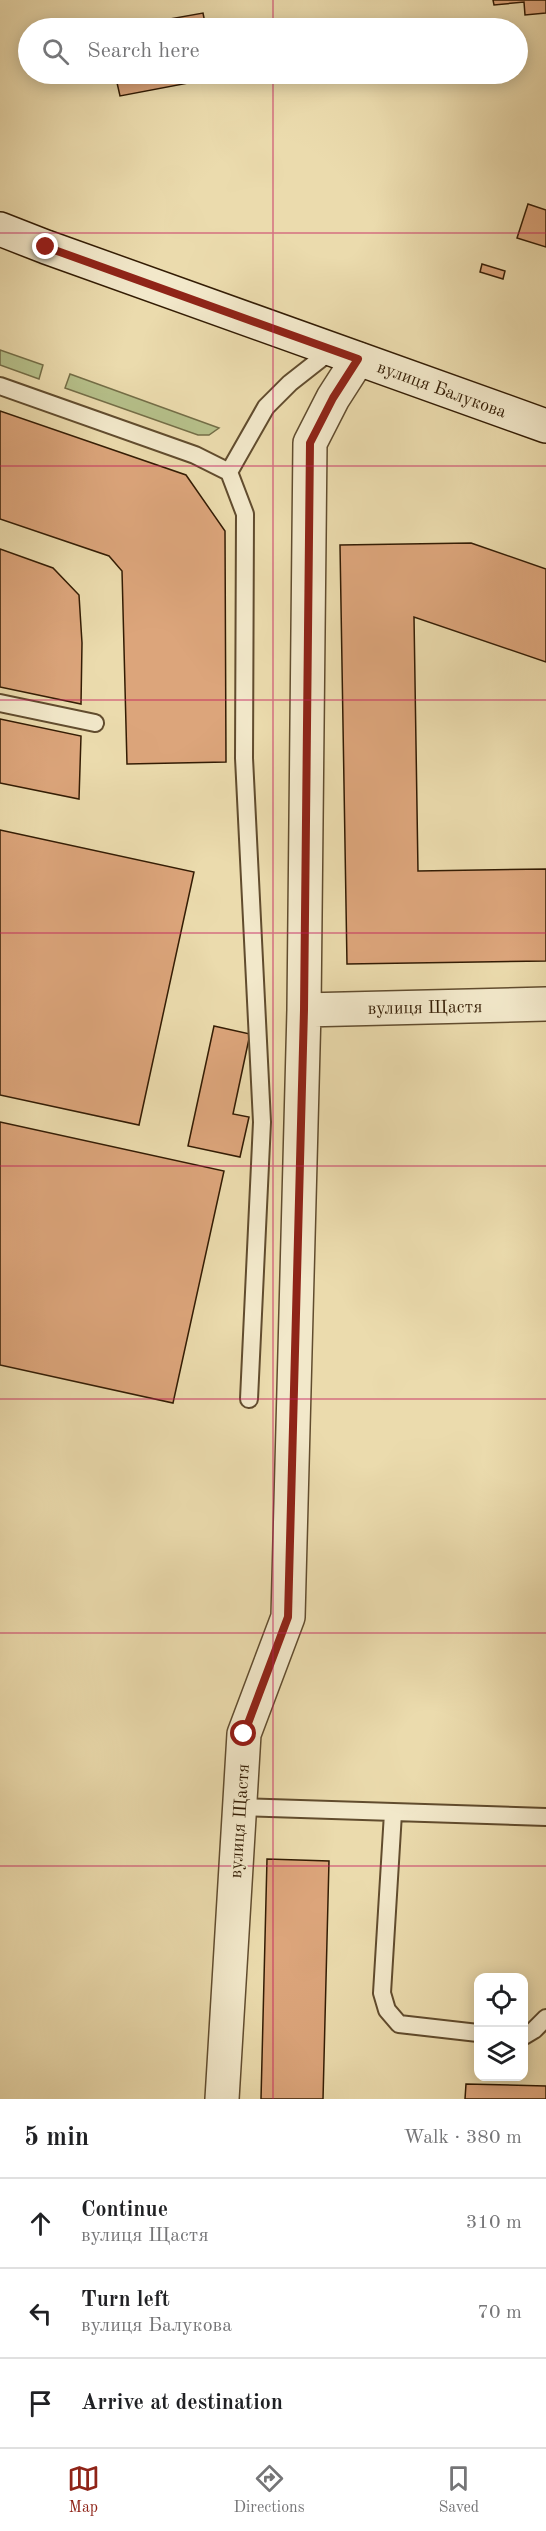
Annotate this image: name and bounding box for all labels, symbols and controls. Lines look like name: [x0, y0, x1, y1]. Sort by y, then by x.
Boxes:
search box: [18, 18, 528, 84]
icon: search: [39, 35, 72, 68]
text: Search here: [87, 40, 200, 62]
route end: [32, 233, 58, 259]
street label: вулиця Балукова: [375, 358, 509, 422]
street label: вулиця Щастя: [367, 998, 483, 1018]
route start: [230, 1720, 256, 1746]
street label: вулиця Щастя: [227, 1763, 253, 1879]
map controls: [474, 1973, 528, 2081]
button: locate: [474, 1973, 528, 2027]
button: layers: [474, 2027, 528, 2081]
text: 5 min: [24, 2125, 89, 2151]
text: Walk · 380 m: [403, 2128, 522, 2148]
text: Continue: [81, 2199, 168, 2221]
icon: ahead: [24, 2207, 57, 2240]
text: 310 m: [466, 2213, 522, 2233]
text: вулиця Щастя: [81, 2226, 209, 2246]
text: Turn left: [81, 2289, 170, 2311]
icon: left: [24, 2297, 57, 2330]
text: 70 m: [477, 2303, 522, 2323]
text: вулиця Балукова: [81, 2316, 232, 2336]
icon: arrive: [24, 2387, 57, 2420]
text: Arrive at destination: [81, 2392, 283, 2414]
tab: Map: [67, 2462, 100, 2518]
tab: Directions: [234, 2462, 305, 2518]
tab: Saved: [438, 2462, 479, 2518]

